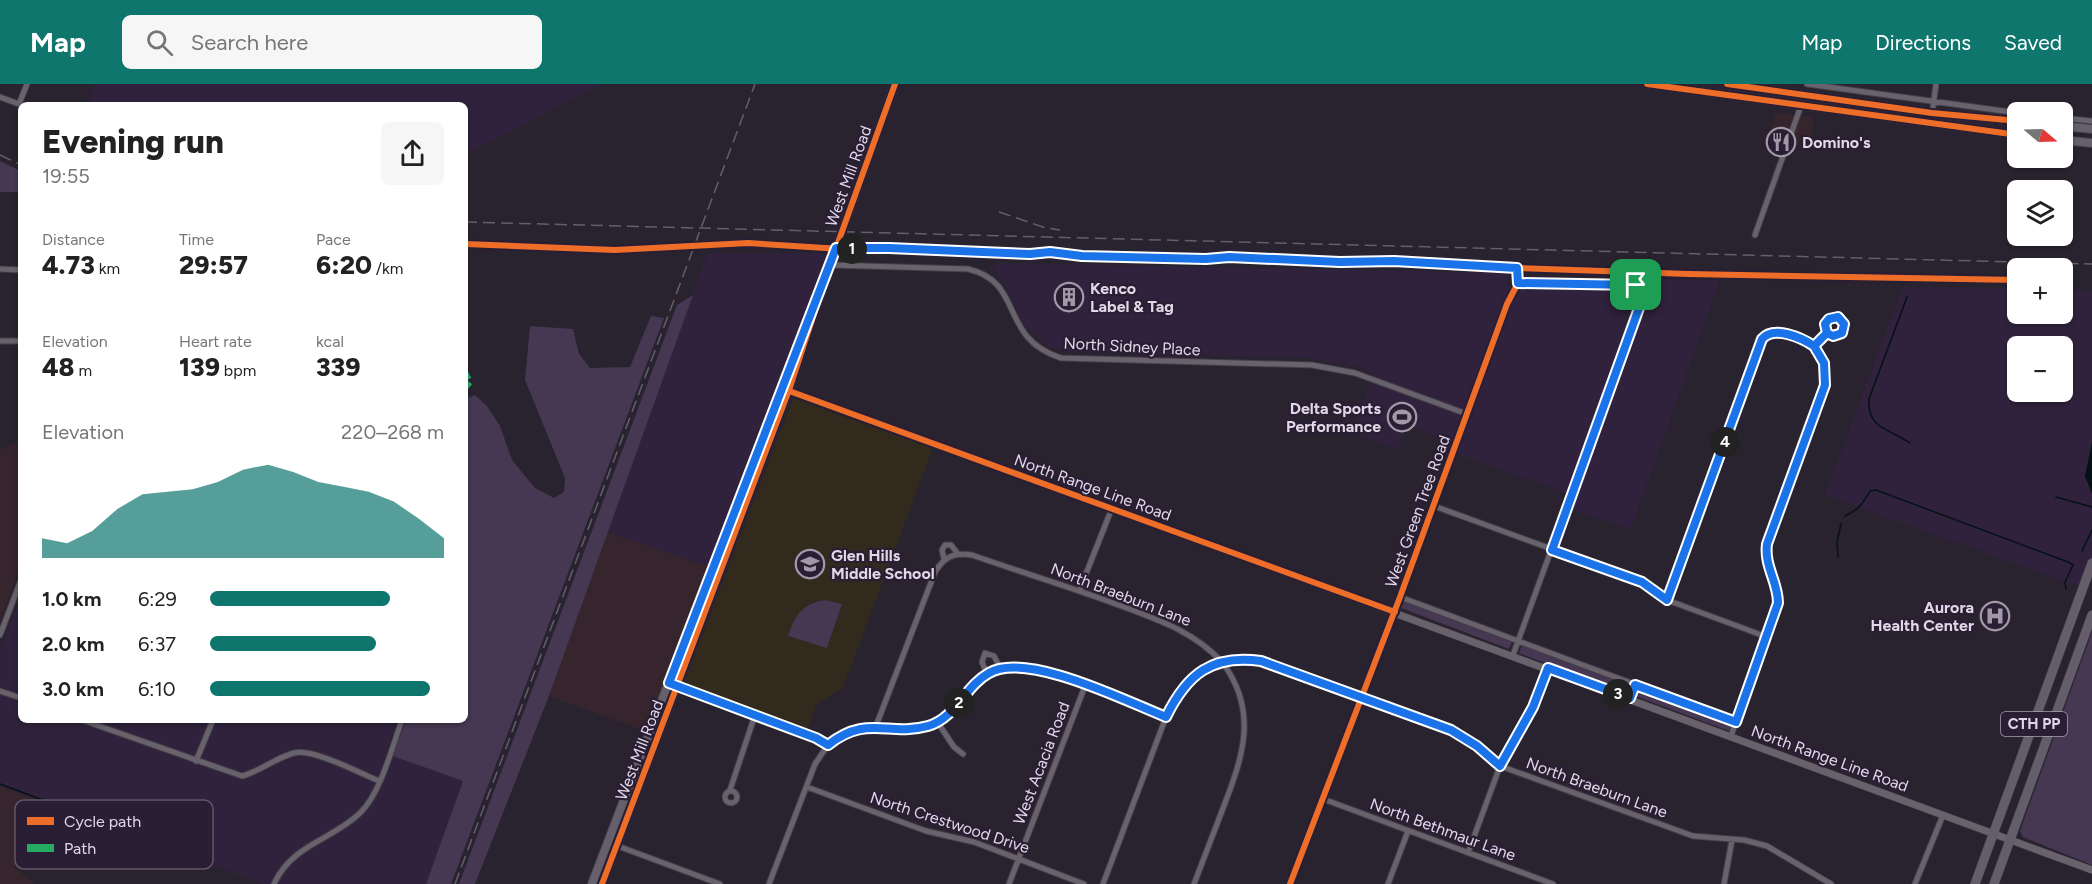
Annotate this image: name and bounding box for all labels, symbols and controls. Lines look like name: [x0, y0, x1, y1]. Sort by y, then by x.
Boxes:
search box: [122, 15, 542, 69]
text: Map: [30, 25, 86, 59]
icon: search: [143, 26, 176, 59]
text: Search here: [191, 29, 308, 56]
text: Map: [1801, 30, 1842, 55]
text: Directions: [1875, 30, 1971, 55]
text: Saved: [2004, 30, 2062, 55]
north arrow: [2007, 102, 2073, 168]
map controls: [2007, 102, 2073, 402]
text: Evening run: [42, 122, 224, 161]
button: share: [381, 122, 444, 185]
street label: West Mill Road: [821, 123, 876, 229]
restaurant icon: Domino's: [1765, 126, 1797, 158]
place label: Domino's: [1802, 133, 1871, 152]
text: 19:55: [42, 164, 90, 188]
button: layers: [2007, 180, 2073, 246]
text: Distance: [42, 230, 105, 249]
text: Time: [179, 230, 214, 249]
text: Pace: [316, 230, 351, 249]
pin: 1: [837, 234, 867, 264]
text: 1: [849, 239, 855, 258]
text: 4.73: [42, 249, 95, 281]
text: 29:57: [179, 249, 248, 281]
text: 6:20: [316, 249, 372, 281]
button: +: [2007, 258, 2073, 324]
text: km: [95, 259, 120, 278]
text: /km: [372, 259, 403, 278]
pin: [1610, 259, 1661, 310]
icon: arrive: [1619, 268, 1652, 301]
place label: Kenco Label & Tag: [1090, 279, 1174, 316]
building icon: Kenco Label & Tag: [1053, 281, 1085, 313]
text: Elevation: [42, 332, 108, 351]
text: Heart rate: [179, 332, 252, 351]
text: kcal: [316, 332, 344, 351]
street label: North Sidney Place: [1063, 333, 1201, 360]
button: −: [2007, 336, 2073, 402]
text: 48: [42, 351, 75, 383]
text: 139: [179, 351, 220, 383]
text: 339: [316, 351, 360, 383]
text: m: [75, 361, 92, 380]
text: bpm: [220, 361, 256, 380]
place label: Delta Sports Performance: [1286, 399, 1382, 436]
sports icon: Delta Sports Performance: [1386, 401, 1418, 433]
text: Elevation: [42, 420, 124, 444]
text: 220–268 m: [341, 420, 444, 444]
pin: 4: [1710, 427, 1740, 457]
street label: West Green Tree Road: [1381, 432, 1454, 590]
text: 4: [1720, 432, 1730, 451]
street label: North Range Line Road: [1012, 450, 1174, 525]
place label: Glen Hills Middle School: [831, 546, 935, 583]
school or university icon: Glen Hills Middle School: [794, 548, 826, 580]
street label: North Braeburn Lane: [1048, 559, 1194, 630]
text: 1.0 km: [42, 587, 101, 611]
text: 6:29: [138, 587, 177, 611]
place label: Aurora Health Center: [1871, 598, 1974, 635]
hospital icon: Aurora Health Center: [1979, 600, 2011, 632]
text: 2.0 km: [42, 632, 104, 656]
text: 6:37: [138, 632, 176, 656]
text: 3.0 km: [42, 677, 104, 701]
text: 6:10: [138, 677, 175, 701]
pin: 3: [1603, 679, 1633, 709]
text: 3: [1614, 684, 1622, 703]
pin: 2: [944, 688, 974, 718]
text: 2: [954, 693, 964, 712]
street label: West Mill Road: [612, 697, 667, 803]
street label: West Acacia Road: [1009, 699, 1074, 827]
road number: CTH PP: [2001, 712, 2067, 736]
street label: North Range Line Road: [1749, 721, 1911, 796]
street label: North Braeburn Lane: [1524, 753, 1670, 822]
street label: North Crestwood Drive: [868, 788, 1032, 857]
street label: North Bethmaur Lane: [1367, 794, 1519, 865]
legend: [15, 800, 213, 869]
text: Cycle path: [64, 812, 141, 831]
text: Path: [64, 839, 96, 858]

